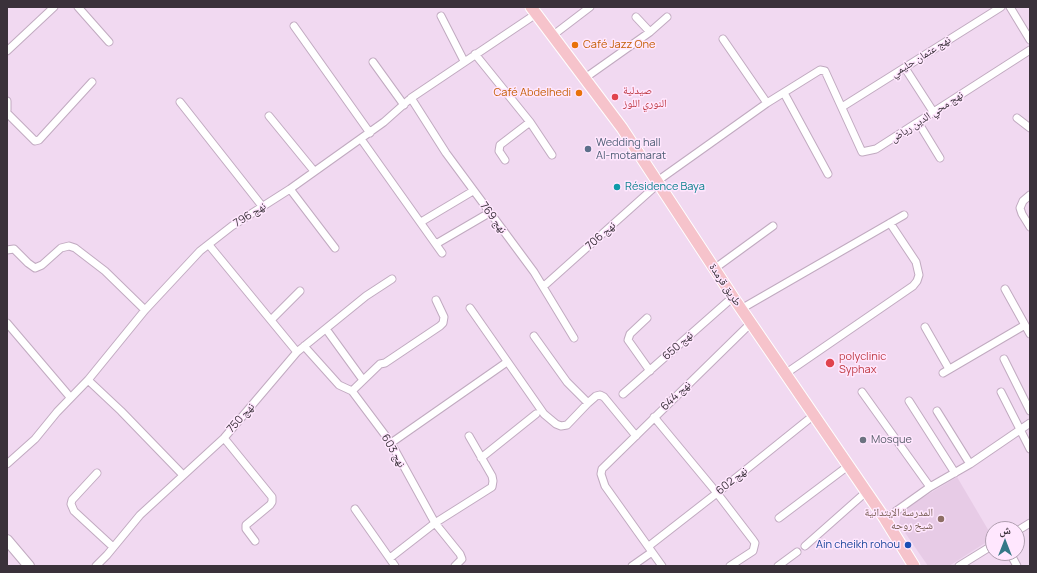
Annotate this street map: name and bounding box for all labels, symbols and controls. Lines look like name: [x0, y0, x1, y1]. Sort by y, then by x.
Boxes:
street label: نهج عثمان حليمي: [889, 33, 953, 81]
place label: Café Jazz One: [583, 38, 655, 52]
marker: Café Jazz One: [570, 40, 580, 50]
place label: صيدلية النوري اللوز: [623, 84, 667, 110]
place label: Café Abdelhedi: [493, 86, 571, 100]
marker: Café Abdelhedi: [574, 88, 584, 98]
street label: نهج محي الدين رياض: [888, 89, 966, 145]
marker: صيدلية النوري اللوز: [610, 92, 620, 102]
place label: Wedding hall Al-motamarat: [596, 136, 666, 162]
marker: Wedding hall Al-motamarat: [583, 144, 593, 154]
place label: Résidence Baya: [625, 180, 705, 194]
marker: Résidence Baya: [612, 182, 622, 192]
street label: نهج 796: [231, 200, 269, 230]
street label: نهج 769: [477, 200, 509, 236]
street label: نهج 706: [583, 219, 619, 253]
street label: طريق قرمدة: [706, 261, 744, 309]
street label: نهج 650: [660, 329, 696, 363]
place label: polyclinic Syphax: [839, 350, 886, 376]
marker: polyclinic Syphax: [824, 357, 836, 369]
street label: نهج 644: [658, 379, 694, 413]
street label: نهج 750: [224, 400, 258, 436]
street label: نهج 603: [378, 432, 408, 470]
place label: Mosque: [871, 433, 912, 447]
marker: Mosque: [858, 435, 868, 445]
street label: نهج 602: [714, 464, 750, 498]
place label: المدرسة الإبتدائية شيخ روحه: [865, 506, 933, 532]
marker: المدرسة الإبتدائية شيخ روحه: [936, 514, 946, 524]
north arrow: [985, 521, 1025, 561]
text: ش: [999, 522, 1011, 537]
place label: Ain cheikh rohou: [816, 538, 900, 552]
marker: Ain cheikh rohou: [903, 540, 913, 550]

